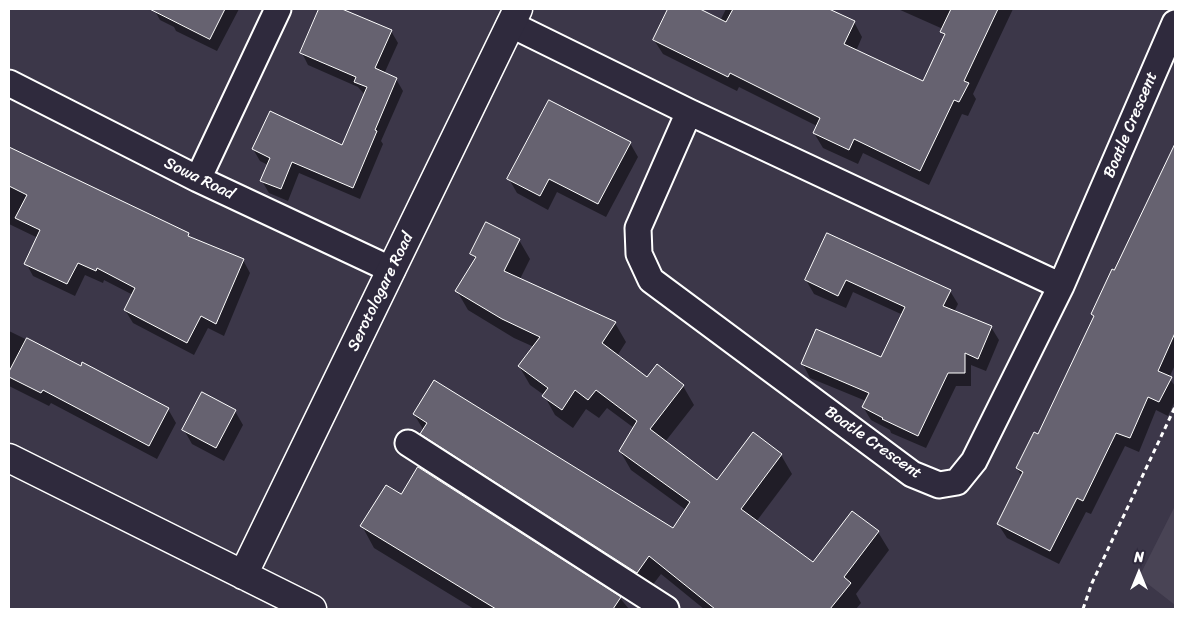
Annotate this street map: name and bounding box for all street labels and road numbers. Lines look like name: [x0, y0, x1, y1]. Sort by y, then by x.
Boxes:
street label: Boatle Crescent: [1100, 69, 1162, 181]
street label: Sowa Road: [161, 154, 237, 204]
street label: Serotologare Road: [344, 230, 418, 354]
street label: Boatle Crescent: [821, 403, 925, 483]

